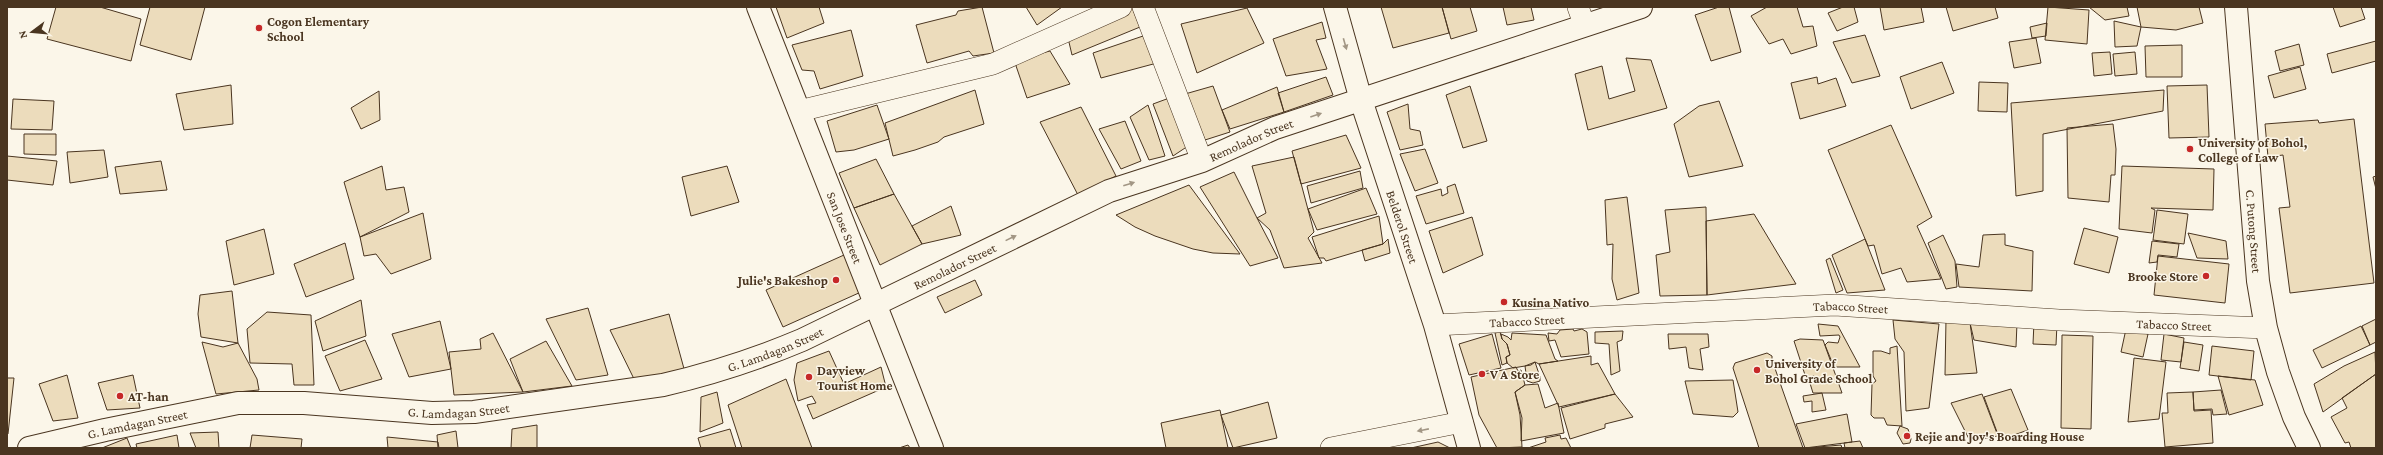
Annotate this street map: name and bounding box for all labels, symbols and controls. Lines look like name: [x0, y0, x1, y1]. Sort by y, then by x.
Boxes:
north arrow: [12, 12, 52, 52]
place label: Cogon Elementary School: [267, 14, 370, 44]
marker: Cogon Elementary School: [254, 23, 264, 33]
text: N: [15, 29, 29, 40]
one-way arrow: [1342, 39, 1348, 51]
one-way arrow: [1311, 112, 1323, 118]
street label: Remolador Street: [1207, 115, 1296, 164]
place label: University of Bohol, College of Law: [2198, 135, 2308, 165]
marker: University of Bohol, College of Law: [2185, 144, 2195, 154]
one-way arrow: [1123, 181, 1135, 187]
street label: Belderol Street: [1384, 188, 1422, 266]
street label: C. Putong Street: [2243, 189, 2265, 274]
street label: San Jose Street: [824, 190, 866, 266]
one-way arrow: [1005, 235, 1017, 241]
street label: Remolador Street: [911, 239, 999, 292]
place label: Brooke Store: [2128, 269, 2198, 284]
marker: Brooke Store: [2201, 271, 2211, 281]
place label: Julie's Bakeshop: [736, 273, 828, 288]
marker: Julie's Bakeshop: [831, 275, 841, 285]
place label: Kusina Nativo: [1512, 295, 1589, 310]
marker: Kusina Nativo: [1499, 297, 1509, 307]
street label: Tabacco Street: [1812, 297, 1889, 316]
street label: Tabacco Street: [1489, 311, 1566, 330]
street label: Tabacco Street: [2136, 315, 2213, 333]
street label: G. Lamdagan Street: [725, 323, 826, 374]
place label: University of Bohol Grade School: [1765, 356, 1873, 386]
place label: Dayview Tourist Home: [817, 363, 893, 393]
marker: University of Bohol Grade School: [1752, 365, 1762, 375]
place label: V A Store: [1489, 367, 1539, 382]
marker: V A Store: [1477, 369, 1487, 379]
marker: Dayview Tourist Home: [804, 372, 814, 382]
place label: AT-han: [127, 389, 169, 404]
marker: AT-han: [115, 391, 125, 401]
street label: G. Lamdagan Street: [407, 399, 511, 421]
street label: G. Lamdagan Street: [86, 406, 189, 441]
one-way arrow: [1417, 427, 1430, 433]
place label: Rejie and Joy's Boarding House: [1915, 429, 2084, 445]
marker: Rejie and Joy's Boarding House: [1902, 431, 1912, 441]

